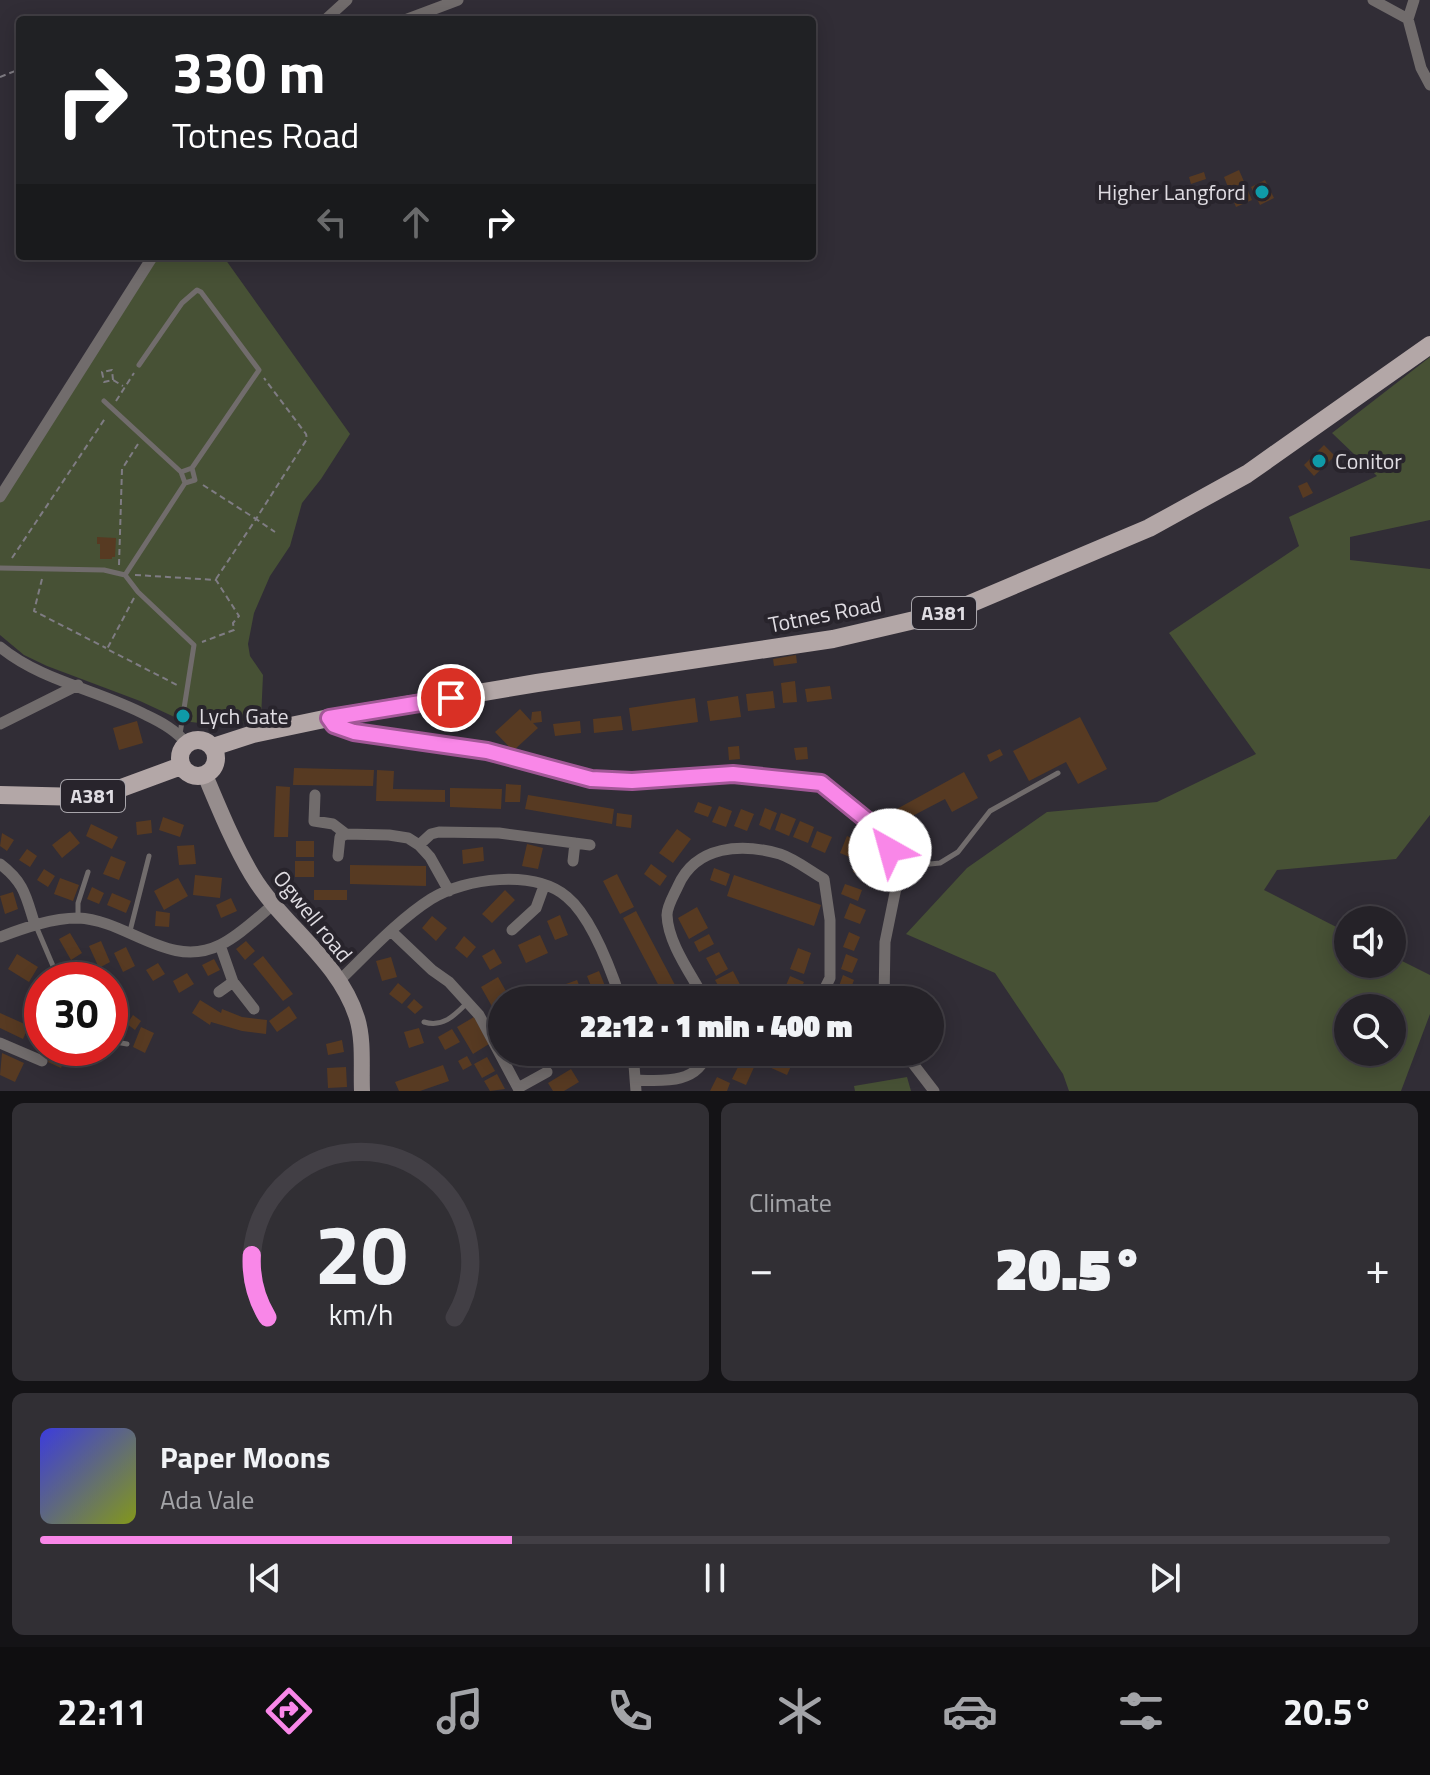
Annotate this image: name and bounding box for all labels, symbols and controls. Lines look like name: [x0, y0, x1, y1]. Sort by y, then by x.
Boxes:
text: 330 m: [172, 30, 325, 115]
icon: right: [40, 48, 144, 152]
text: Totnes Road: [172, 107, 359, 162]
place label: Higher Langford: [1097, 175, 1246, 209]
marker: Higher Langford: [1253, 183, 1271, 201]
icon: left: [310, 200, 354, 244]
icon: ahead: [394, 200, 438, 244]
icon: right: [478, 200, 522, 244]
place label: Conitor: [1335, 444, 1402, 478]
marker: Conitor: [1310, 452, 1328, 470]
street label: Totnes Road: [766, 586, 884, 642]
road number: A381: [912, 597, 976, 629]
pin: [417, 664, 485, 732]
icon: arrive: [429, 676, 473, 720]
place label: Lych Gate: [199, 699, 289, 733]
marker: Lych Gate: [174, 707, 192, 725]
road number: A381: [61, 780, 125, 812]
position arrow: [848, 808, 932, 892]
street label: Ogwell road: [265, 862, 361, 970]
map controls: [1334, 906, 1406, 1066]
button: sound: [1334, 906, 1406, 978]
speed limit sign: 30: [24, 962, 128, 1066]
button: search: [1334, 994, 1406, 1066]
text: 22:12 · 1 min · 400 m: [580, 1003, 852, 1049]
text: Climate: [749, 1183, 832, 1222]
text: 20: [314, 1190, 407, 1316]
text: 20.5°: [995, 1222, 1144, 1313]
text: −: [749, 1234, 774, 1301]
text: +: [1365, 1234, 1390, 1301]
text: km/h: [328, 1293, 393, 1336]
text: Paper Moons: [160, 1434, 330, 1480]
text: Ada Vale: [160, 1480, 254, 1519]
icon: previous: [243, 1556, 287, 1600]
icon: pause: [693, 1556, 737, 1600]
icon: next: [1143, 1556, 1187, 1600]
icon: directions: [261, 1683, 317, 1739]
icon: music: [432, 1683, 488, 1739]
icon: phone: [602, 1683, 658, 1739]
icon: climate: [772, 1683, 828, 1739]
icon: car: [942, 1683, 998, 1739]
icon: filters: [1113, 1683, 1169, 1739]
text: 22:11: [57, 1684, 147, 1739]
text: 20.5°: [1283, 1684, 1373, 1739]

